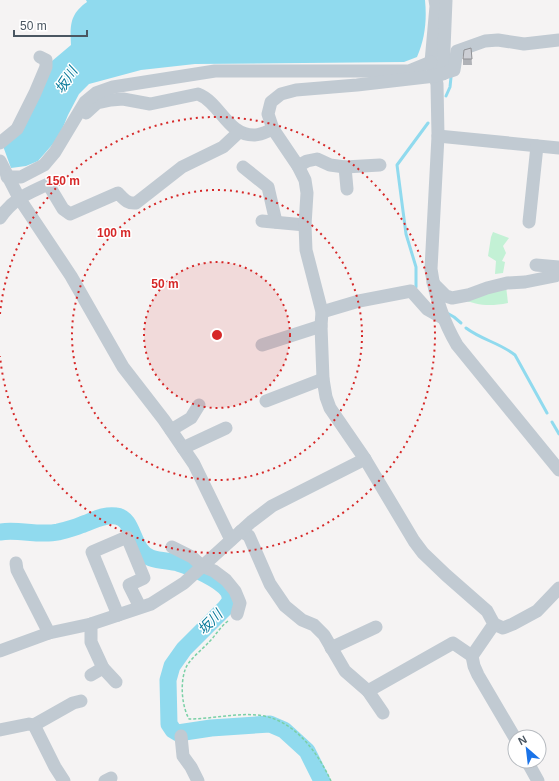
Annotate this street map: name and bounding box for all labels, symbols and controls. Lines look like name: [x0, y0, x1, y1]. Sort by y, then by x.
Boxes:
scale bar: [14, 12, 87, 38]
text: 50 m: [20, 19, 47, 33]
water label: 坂川: [52, 62, 81, 96]
text: 150 m: [46, 174, 80, 188]
text: 100 m: [97, 226, 131, 240]
text: 50 m: [151, 277, 179, 291]
centre of rings: [210, 328, 224, 342]
water label: 坂川: [195, 605, 227, 638]
north arrow: [507, 729, 547, 769]
text: N: [516, 733, 529, 747]

